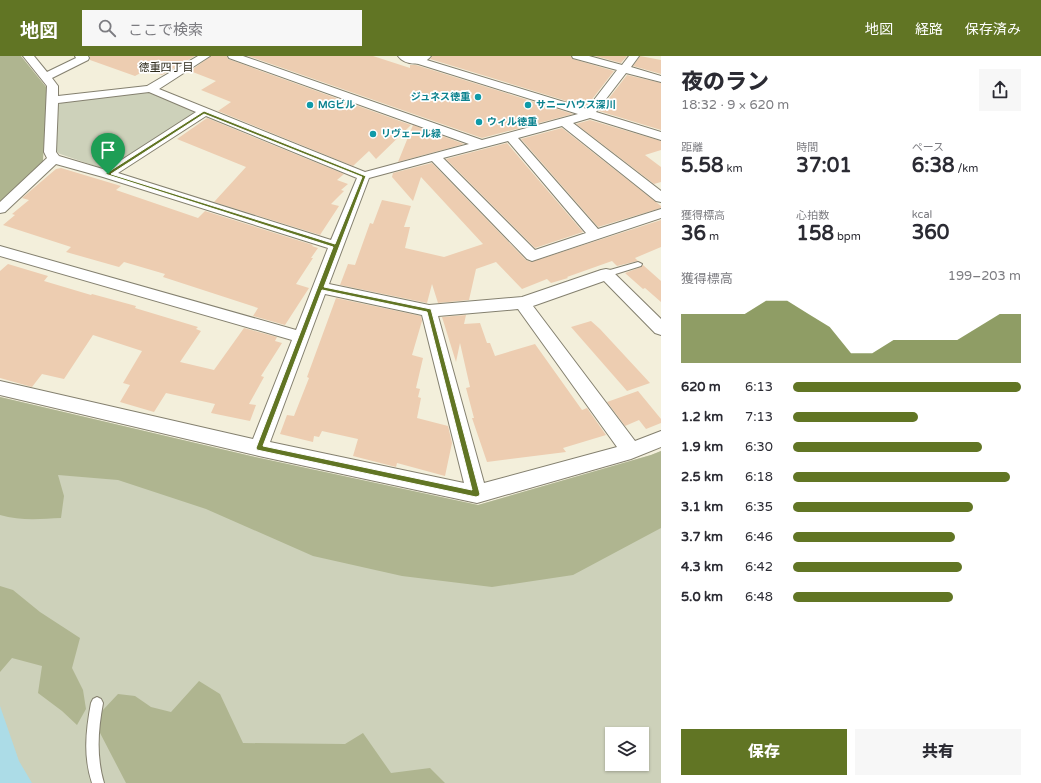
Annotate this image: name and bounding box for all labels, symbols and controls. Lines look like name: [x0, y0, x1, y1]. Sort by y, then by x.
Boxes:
search box: [82, 10, 362, 46]
icon: search: [96, 17, 118, 39]
text: 地図: [20, 20, 58, 42]
text: ここで検索: [128, 21, 203, 39]
text: 地図: [865, 21, 893, 38]
text: 経路: [915, 21, 943, 38]
text: 保存済み: [965, 21, 1021, 38]
district label: 徳重四丁目: [139, 61, 194, 74]
text: 夜のラン: [681, 69, 769, 95]
button: share: [979, 69, 1021, 111]
place label: ジュネス徳重: [411, 91, 470, 103]
marker: ジュネス徳重: [473, 92, 483, 102]
text: 18:32 · 9 × 620 m: [681, 97, 789, 113]
place label: MGビル: [318, 99, 355, 111]
place label: サニーハウス深川: [536, 99, 616, 111]
marker: MGビル: [305, 100, 315, 110]
marker: サニーハウス深川: [523, 100, 533, 110]
place label: ウィル徳重: [487, 116, 537, 128]
marker: ウィル徳重: [474, 117, 484, 127]
place label: リヴェール緑: [381, 128, 441, 140]
marker: リヴェール緑: [368, 129, 378, 139]
pin: [91, 133, 125, 174]
icon: arrive: [97, 139, 119, 161]
text: 距離: [681, 141, 703, 154]
text: 時間: [796, 141, 818, 154]
text: ペース: [912, 141, 944, 154]
text: 5.58: [681, 154, 724, 178]
text: 37:01: [796, 154, 852, 178]
text: 6:38: [912, 154, 955, 178]
text: km: [724, 162, 743, 175]
text: /km: [955, 162, 978, 175]
text: kcal: [912, 208, 932, 221]
text: 獲得標高: [681, 209, 725, 222]
text: 心拍数: [796, 209, 829, 222]
text: 360: [912, 221, 949, 245]
text: 36: [681, 222, 706, 246]
text: 158: [796, 222, 834, 246]
text: m: [706, 230, 719, 243]
text: bpm: [834, 230, 861, 243]
text: 199–203 m: [948, 268, 1021, 284]
text: 獲得標高: [681, 271, 733, 287]
text: 620 m: [681, 379, 721, 395]
text: 6:13: [745, 379, 773, 395]
text: 1.2 km: [681, 409, 723, 425]
text: 7:13: [745, 409, 773, 425]
text: 1.9 km: [681, 439, 723, 455]
text: 6:30: [745, 439, 773, 455]
text: 2.5 km: [681, 469, 723, 485]
text: 6:18: [745, 469, 773, 485]
text: 3.1 km: [681, 499, 723, 515]
text: 6:35: [745, 499, 773, 515]
text: 3.7 km: [681, 529, 723, 545]
text: 6:46: [745, 529, 773, 545]
text: 4.3 km: [681, 559, 723, 575]
text: 6:42: [745, 559, 773, 575]
text: 5.0 km: [681, 589, 723, 605]
text: 6:48: [745, 589, 773, 605]
map controls: [605, 727, 649, 771]
button: layers: [605, 727, 649, 771]
button: 保存: [681, 729, 847, 775]
button: 共有: [855, 729, 1021, 775]

